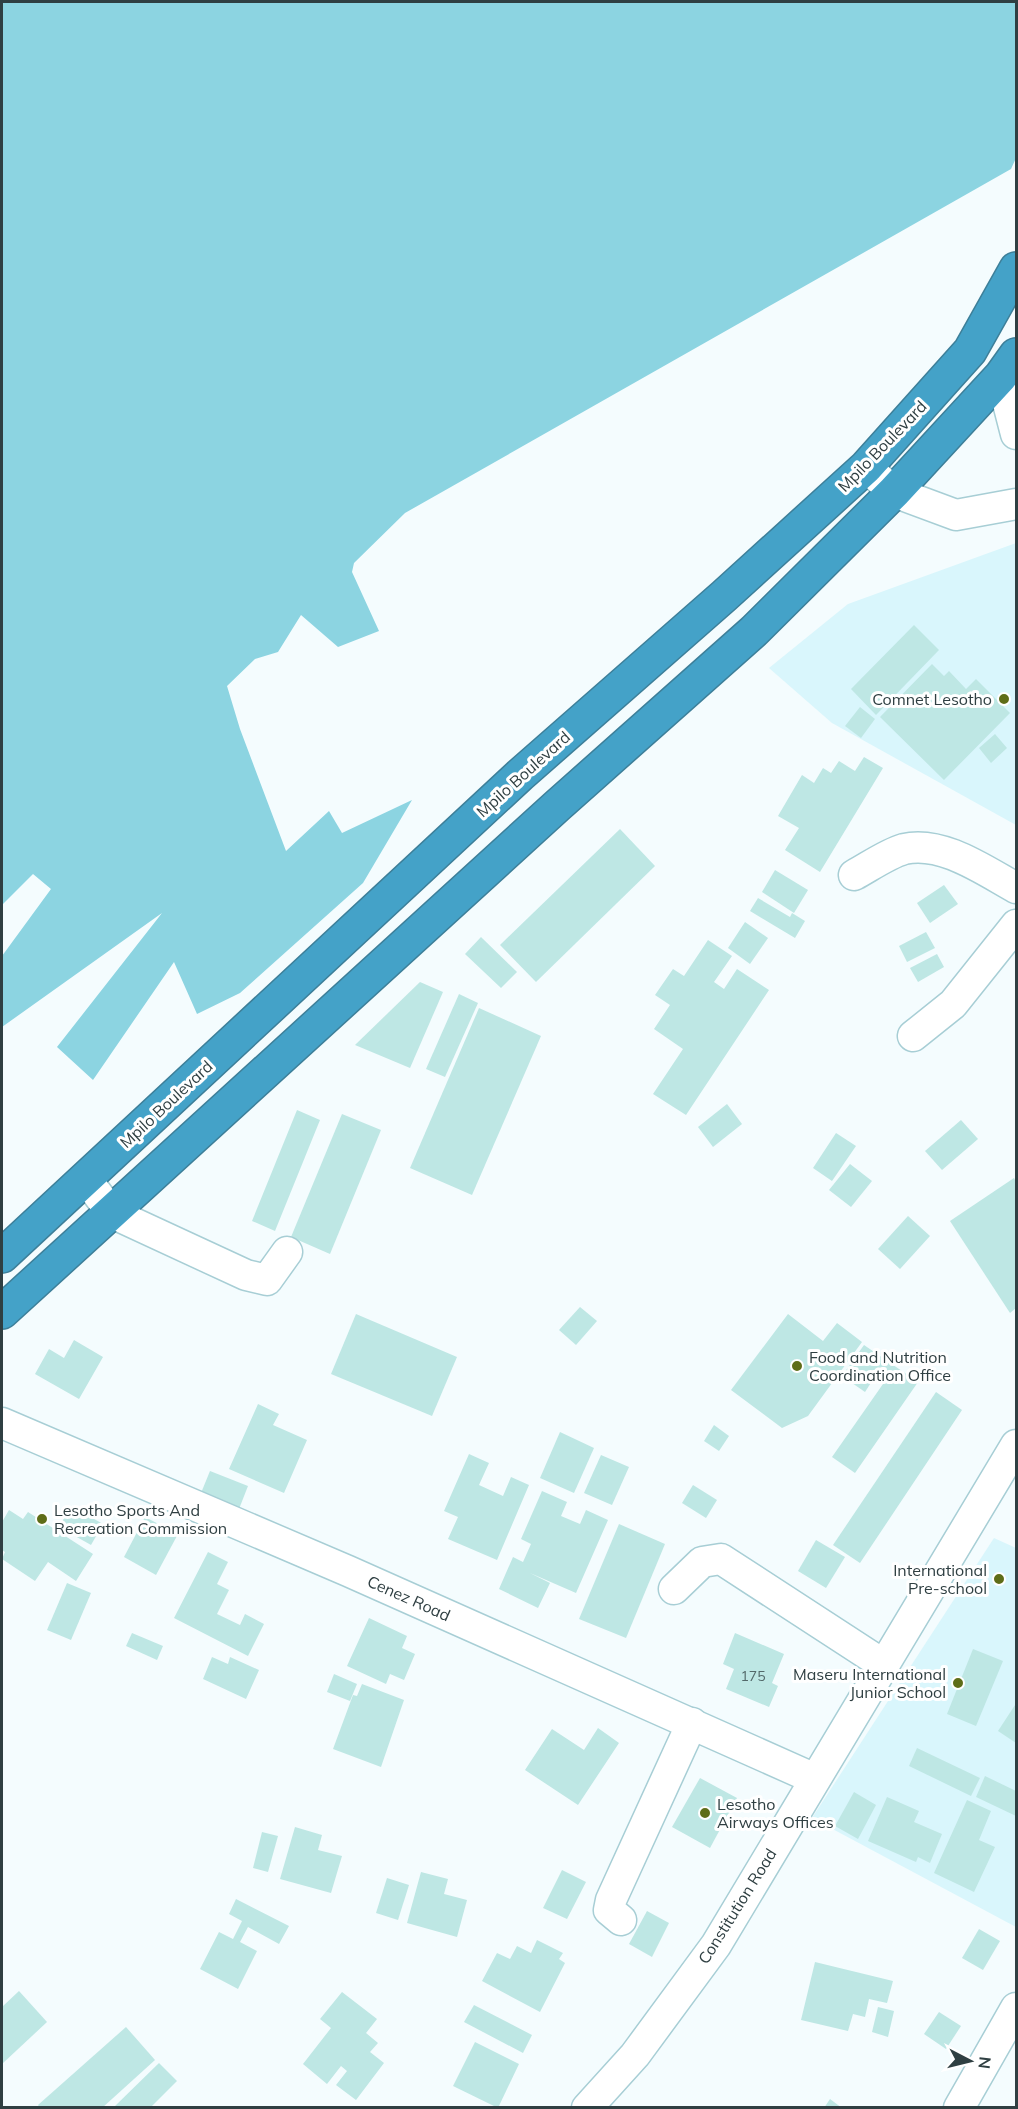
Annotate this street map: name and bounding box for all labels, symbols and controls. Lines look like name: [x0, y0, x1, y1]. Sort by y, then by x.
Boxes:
street label: Mpilo Boulevard: [833, 396, 931, 496]
place label: Comnet Lesotho: [872, 689, 992, 709]
marker: Comnet Lesotho: [997, 692, 1011, 706]
street label: Mpilo Boulevard: [472, 727, 574, 821]
street label: Mpilo Boulevard: [116, 1056, 216, 1152]
place label: Food and Nutrition Coordination Office: [809, 1347, 951, 1385]
marker: Food and Nutrition Coordination Office: [790, 1359, 804, 1373]
place label: Lesotho Sports And Recreation Commission: [54, 1500, 227, 1538]
marker: Lesotho Sports And Recreation Commission: [35, 1512, 49, 1526]
place label: International Pre-school: [893, 1560, 987, 1598]
street label: Cenez Road: [364, 1571, 454, 1625]
marker: International Pre-school: [992, 1572, 1006, 1586]
place label: Maseru International Junior School: [793, 1664, 946, 1702]
house number: 175: [740, 1667, 766, 1685]
marker: Maseru International Junior School: [951, 1676, 965, 1690]
place label: Lesotho Airways Offices: [717, 1794, 834, 1832]
marker: Lesotho Airways Offices: [698, 1806, 712, 1820]
street label: Constitution Road: [693, 1845, 781, 1967]
north arrow: [940, 2031, 1000, 2091]
text: N: [974, 2056, 996, 2070]

